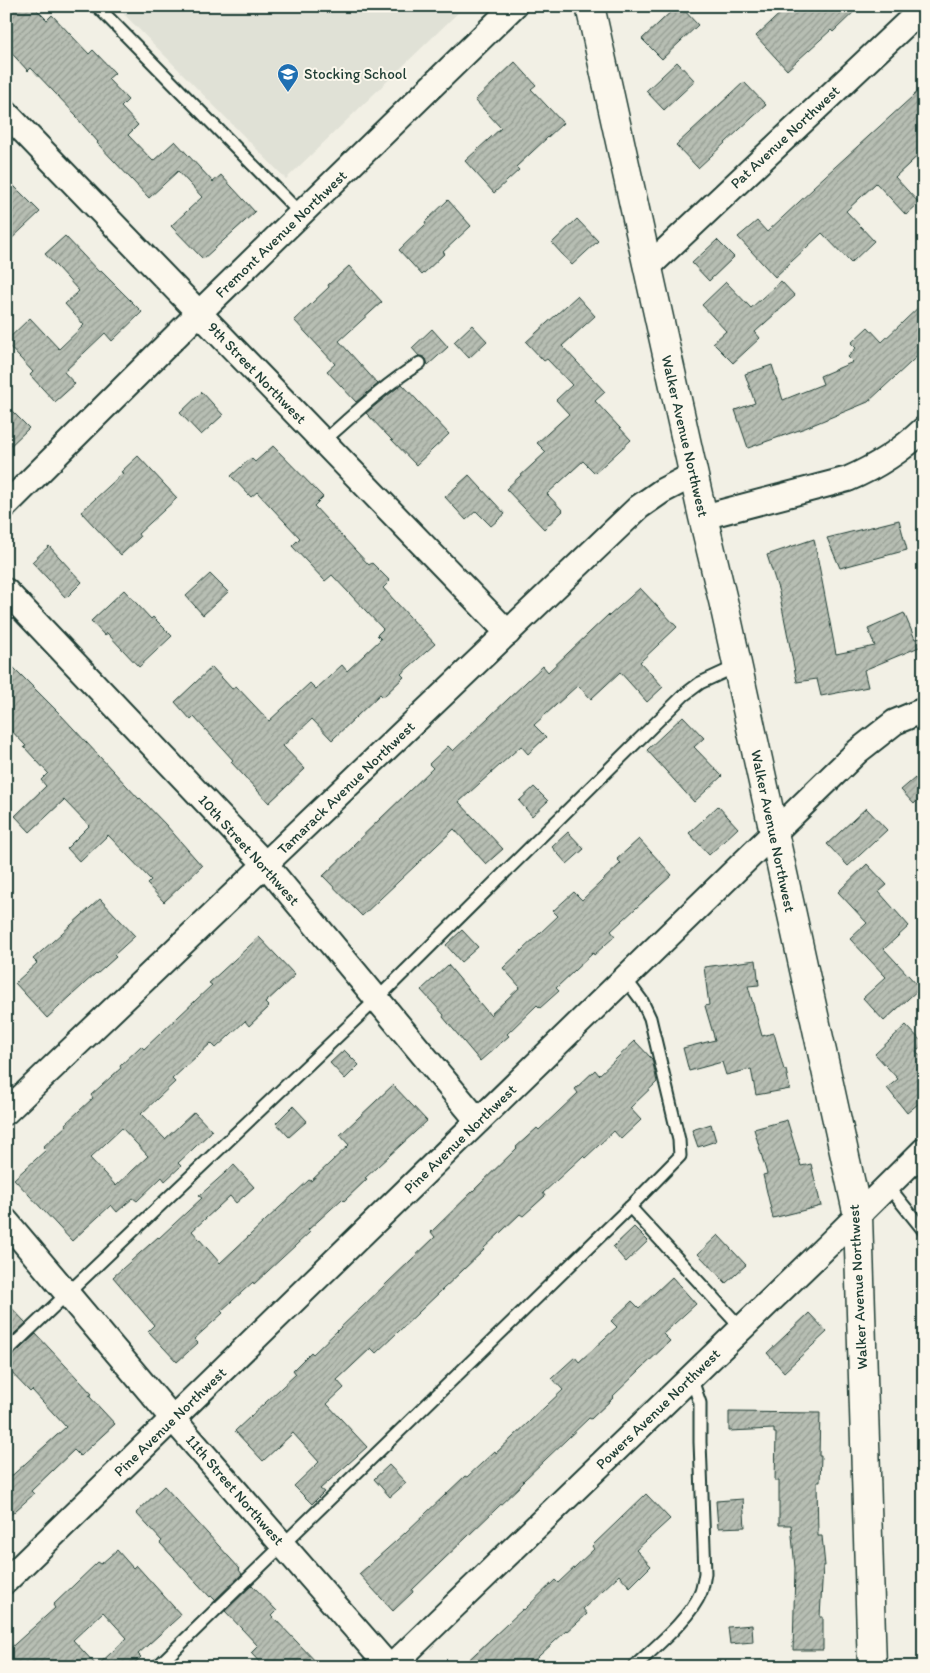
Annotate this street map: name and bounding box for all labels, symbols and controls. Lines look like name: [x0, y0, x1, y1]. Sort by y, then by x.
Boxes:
school or university icon: Stocking School: [276, 62, 300, 93]
place label: Stocking School: [304, 65, 407, 83]
street label: Pat Avenue Northwest: [727, 81, 844, 192]
street label: Fremont Avenue Northwest: [211, 166, 351, 302]
street label: 9th Street Northwest: [204, 318, 310, 428]
street label: Walker Avenue Northwest: [658, 353, 712, 519]
street label: Tamarack Avenue Northwest: [273, 717, 419, 859]
street label: Walker Avenue Northwest: [747, 748, 799, 914]
street label: 10th Street Northwest: [195, 791, 304, 909]
street label: Pine Avenue Northwest: [400, 1080, 520, 1197]
street label: Walker Avenue Northwest: [845, 1204, 871, 1370]
street label: Powers Avenue Northwest: [592, 1345, 724, 1473]
street label: Pine Avenue Northwest: [110, 1363, 230, 1480]
street label: 11th Street Northwest: [182, 1431, 288, 1549]

